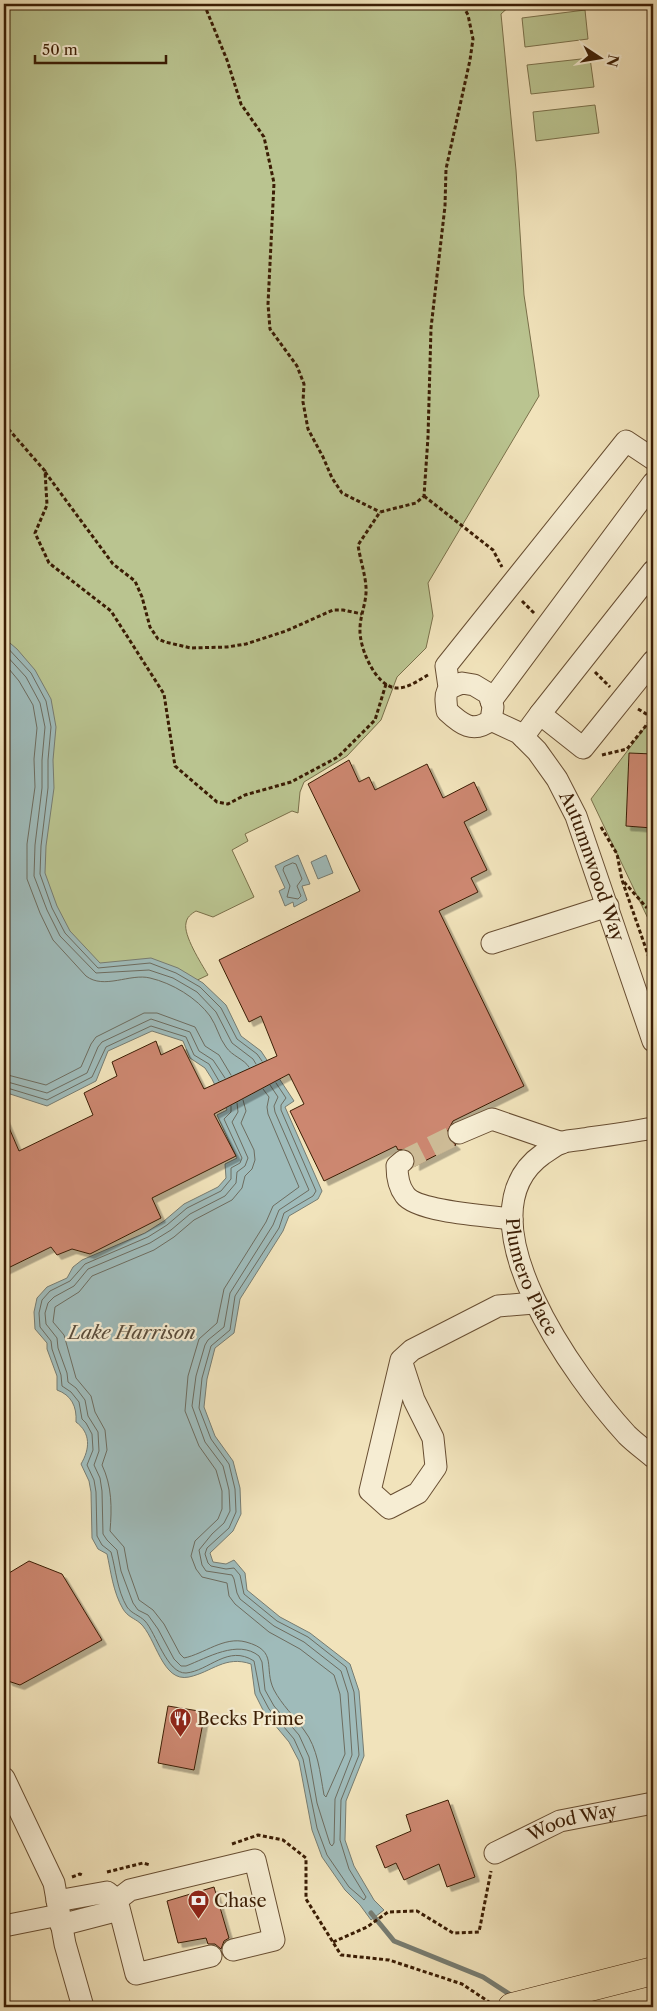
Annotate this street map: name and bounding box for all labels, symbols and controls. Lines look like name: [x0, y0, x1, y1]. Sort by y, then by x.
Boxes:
scale bar: [35, 32, 166, 64]
north arrow: [574, 32, 624, 82]
text: 50 m: [42, 40, 78, 59]
text: N: [603, 53, 623, 69]
street label: Autumnwood Way: [554, 787, 629, 945]
street label: Plumero Place: [501, 1217, 562, 1340]
water label: Lake Harrison: [66, 1321, 196, 1344]
restaurant icon: Becks Prime: [169, 1707, 193, 1738]
place label: Becks Prime: [197, 1708, 304, 1730]
street label: Wood Way: [523, 1799, 620, 1847]
bank icon: Chase: [186, 1889, 210, 1920]
place label: Chase: [214, 1890, 267, 1912]

